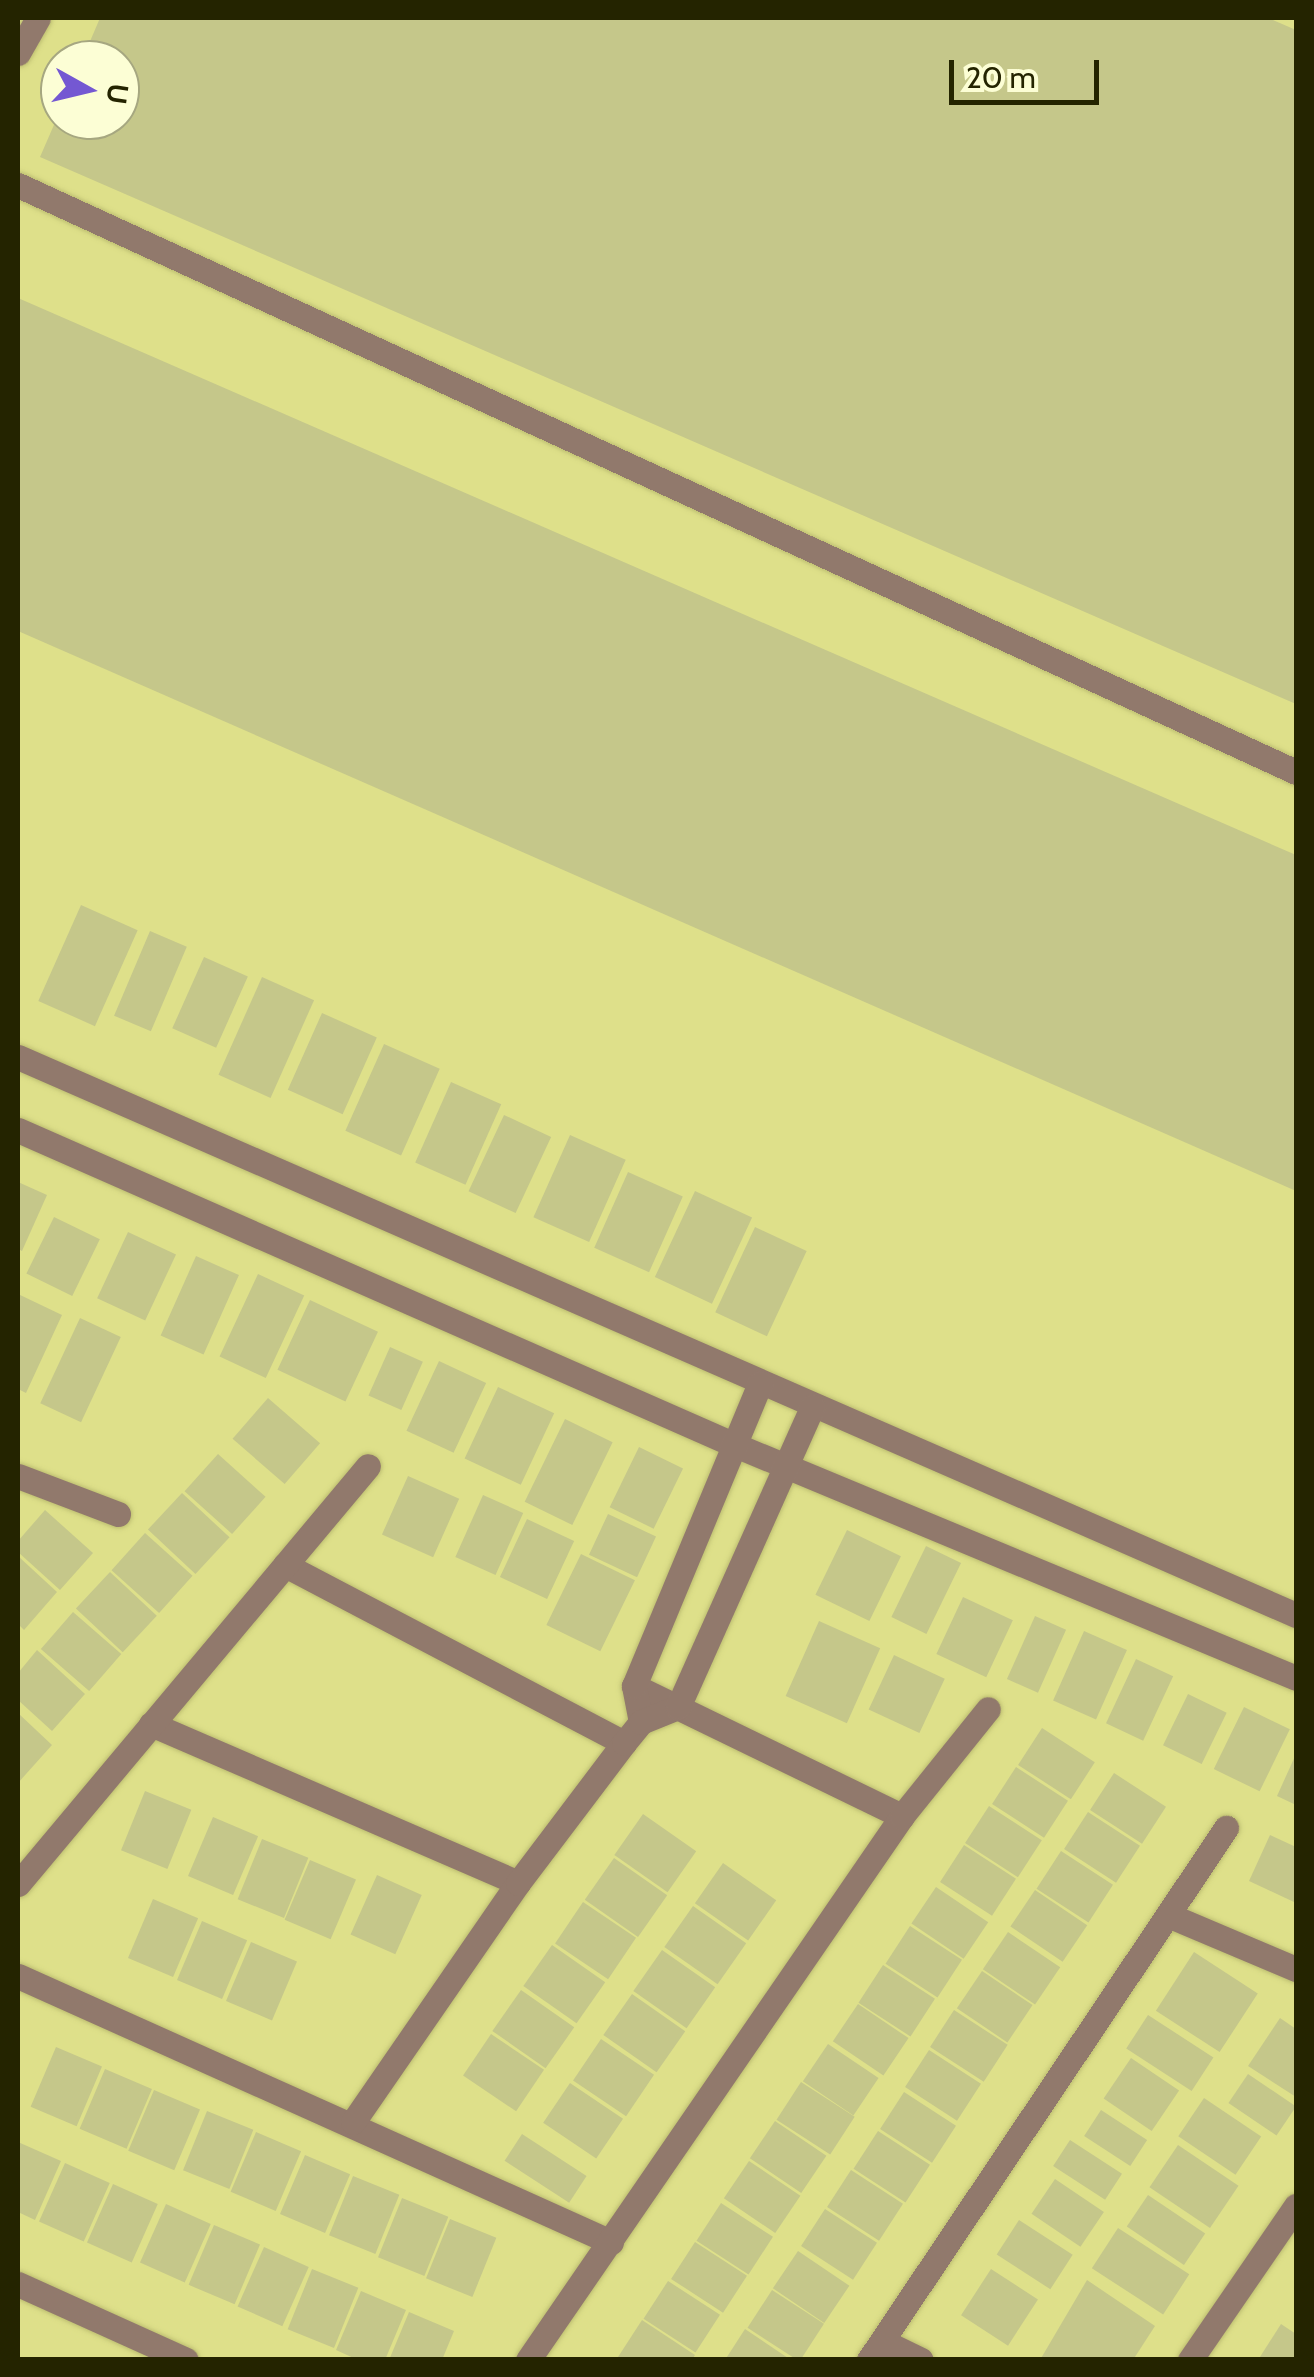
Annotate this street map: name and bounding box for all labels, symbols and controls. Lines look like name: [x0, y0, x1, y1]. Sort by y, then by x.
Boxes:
north arrow: [40, 40, 140, 140]
scale bar: [954, 40, 1104, 102]
text: 20 m: [966, 59, 1036, 96]
text: U: [99, 82, 136, 106]

